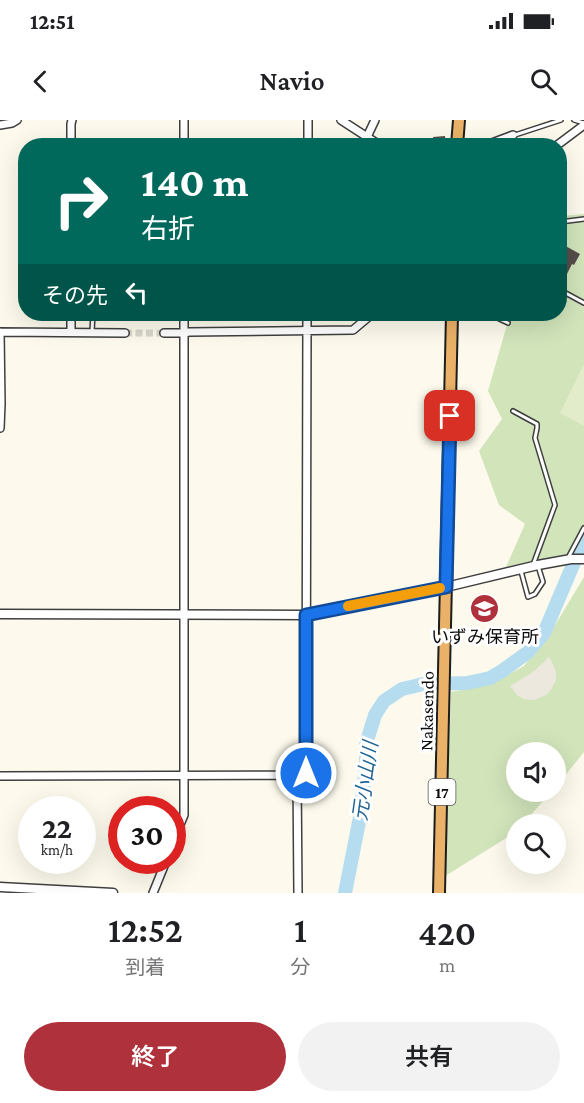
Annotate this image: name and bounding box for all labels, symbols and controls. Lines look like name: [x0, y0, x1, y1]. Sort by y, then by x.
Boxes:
text: 12:51: [30, 9, 74, 34]
icon: back: [24, 65, 57, 98]
icon: search: [527, 65, 560, 98]
text: Navio: [260, 66, 324, 96]
text: 140 m: [141, 158, 249, 205]
icon: right: [42, 162, 120, 240]
text: 右折: [141, 214, 195, 244]
icon: left: [120, 276, 153, 309]
text: その先: [42, 283, 108, 308]
pin: [424, 390, 475, 441]
icon: arrive: [433, 399, 466, 432]
school or university icon: いずみ保育所: [469, 592, 501, 624]
place label: いずみ保育所: [431, 627, 539, 647]
street label: Nakasendo: [416, 671, 438, 751]
water label: 元小山川: [349, 738, 382, 822]
position arrow: [274, 741, 338, 805]
map controls: [506, 742, 566, 874]
button: sound: [506, 742, 566, 802]
road number: 17: [428, 779, 456, 805]
speed limit sign: 30: [108, 796, 186, 874]
text: 22: [42, 811, 72, 844]
button: search: [506, 814, 566, 874]
text: km/h: [41, 842, 73, 858]
text: 12:52: [108, 910, 183, 950]
text: 1: [294, 910, 307, 950]
text: 420: [418, 913, 476, 953]
text: m: [439, 954, 455, 976]
text: 到着: [125, 956, 165, 978]
text: 分: [290, 956, 310, 978]
button: 終了: [24, 1022, 286, 1091]
button: 共有: [298, 1022, 560, 1091]

